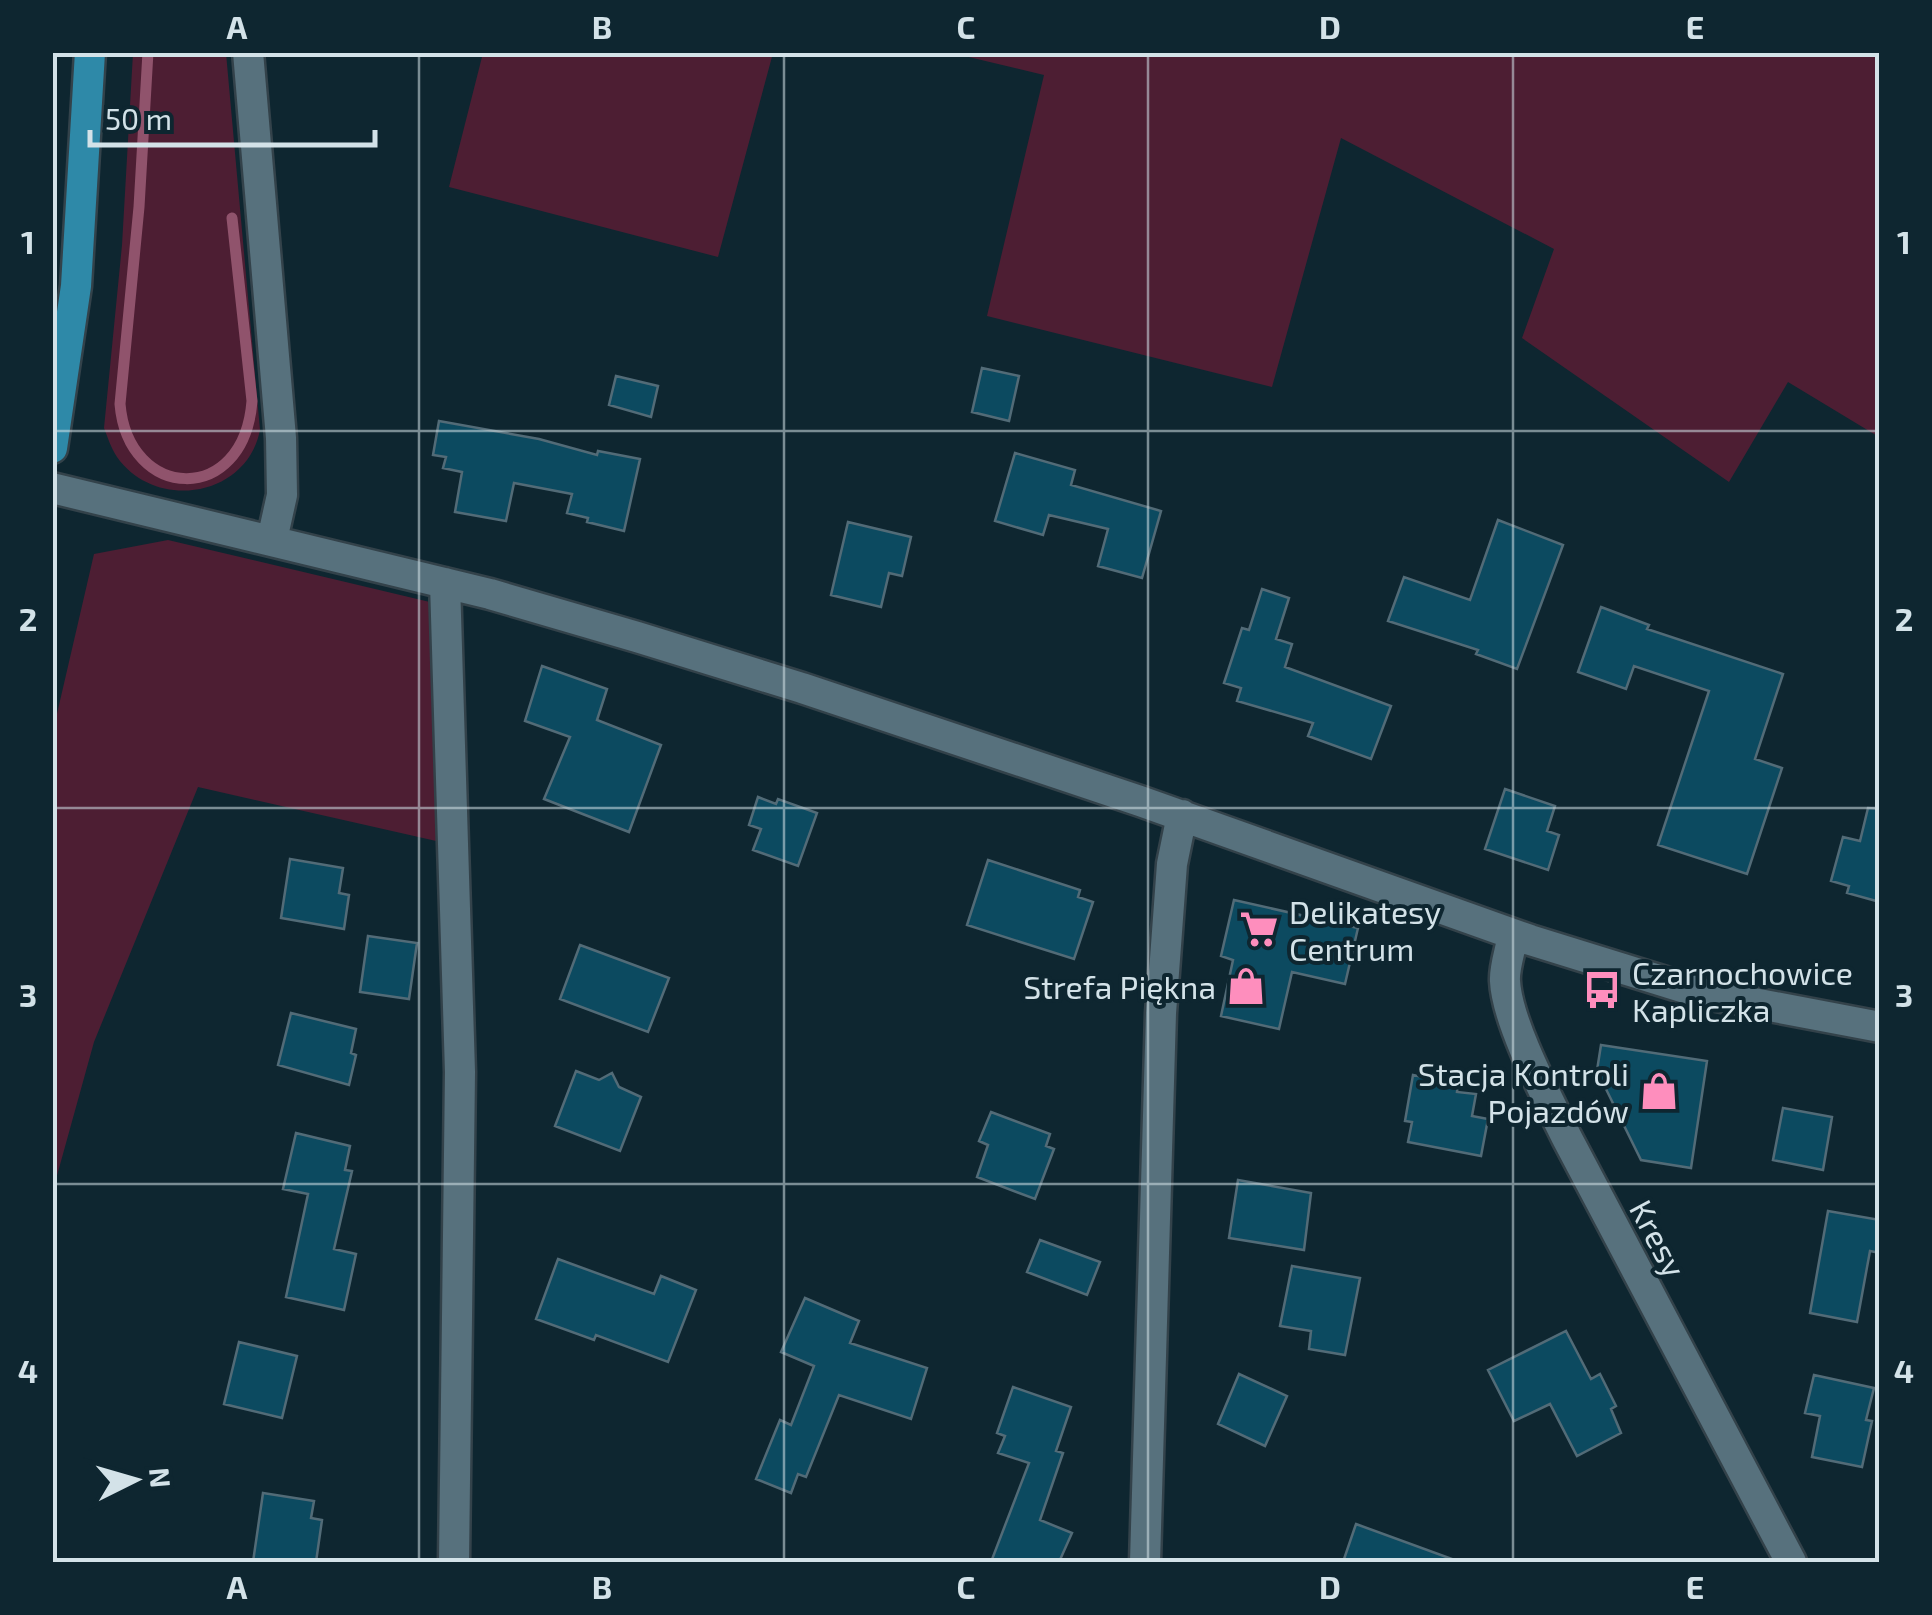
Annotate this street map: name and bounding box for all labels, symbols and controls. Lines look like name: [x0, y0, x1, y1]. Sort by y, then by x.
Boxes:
text: A: [227, 7, 248, 45]
text: B: [592, 7, 612, 45]
text: C: [957, 7, 975, 45]
text: D: [1319, 7, 1341, 45]
text: E: [1686, 7, 1704, 45]
scale bar: [90, 85, 375, 147]
text: 50 m: [105, 100, 172, 136]
text: 1: [21, 222, 35, 260]
text: 1: [1897, 222, 1911, 260]
text: 2: [19, 599, 37, 637]
text: 2: [1895, 599, 1913, 637]
place label: Delikatesy Centrum: [1289, 892, 1441, 967]
supermarket icon: Delikatesy Centrum: [1238, 908, 1280, 950]
place label: Czarnochowice Kapliczka: [1632, 953, 1853, 1028]
shop icon: Strefa Piękna: [1225, 965, 1267, 1007]
place label: Strefa Piękna: [1023, 967, 1216, 1005]
bus stop icon: Czarnochowice Kapliczka: [1581, 969, 1623, 1011]
text: 3: [19, 975, 37, 1013]
text: 3: [1895, 975, 1913, 1013]
place label: Stacja Kontroli Pojazdów: [1418, 1054, 1629, 1130]
shop icon: Stacja Kontroli Pojazdów: [1638, 1070, 1680, 1112]
street label: Kresy: [1623, 1193, 1695, 1283]
text: 4: [18, 1351, 38, 1389]
text: 4: [1894, 1351, 1914, 1389]
north arrow: [85, 1430, 185, 1530]
text: N: [143, 1466, 179, 1489]
text: A: [227, 1567, 248, 1605]
text: B: [592, 1567, 612, 1605]
text: C: [957, 1567, 975, 1605]
text: D: [1319, 1567, 1341, 1605]
text: E: [1686, 1567, 1704, 1605]

